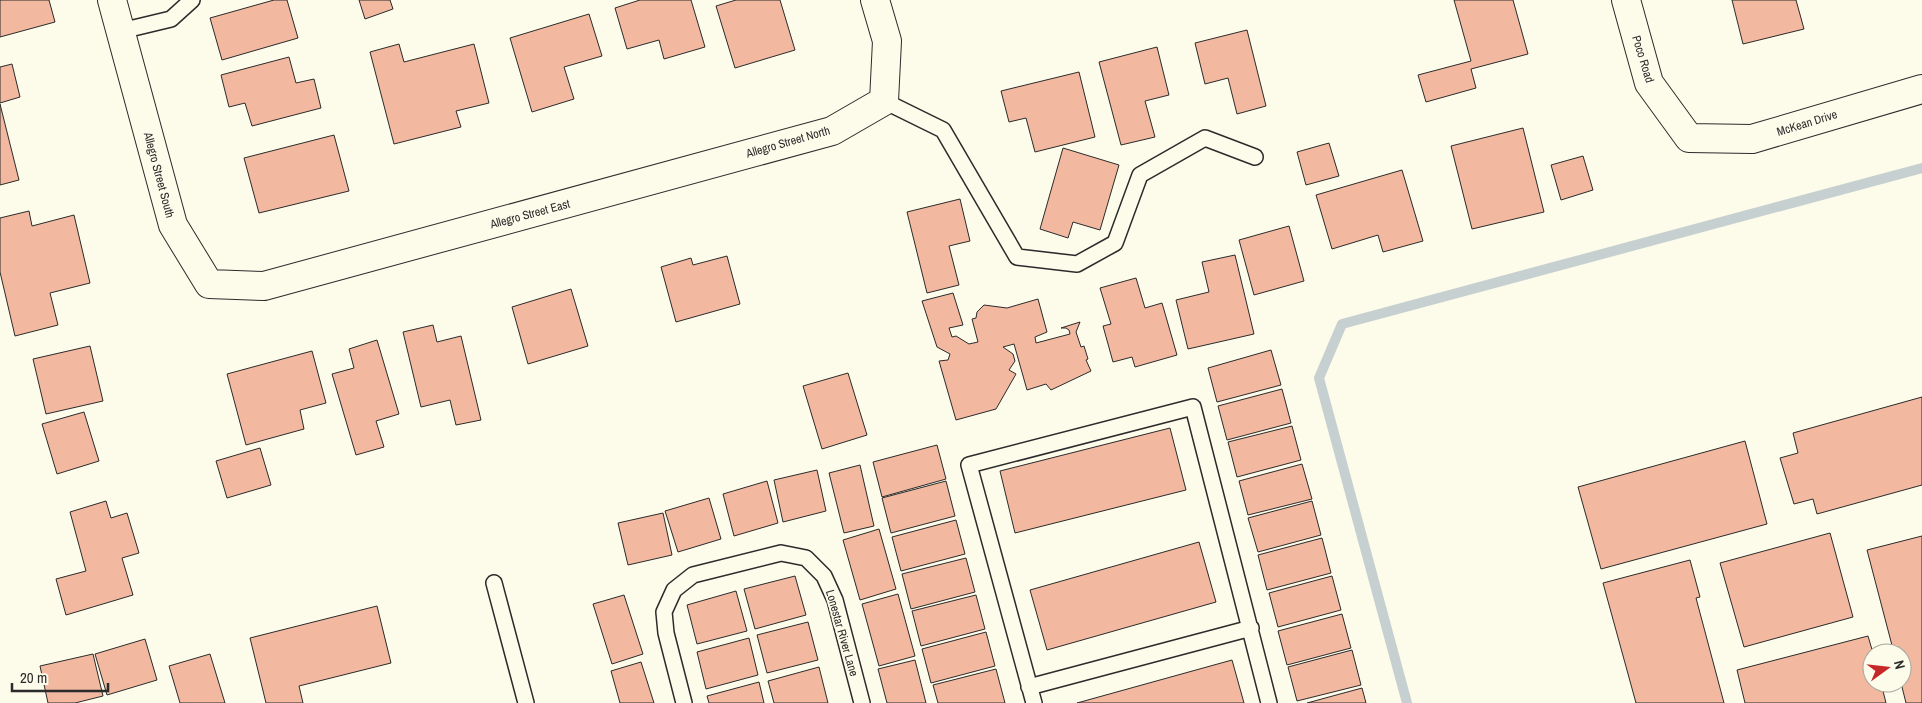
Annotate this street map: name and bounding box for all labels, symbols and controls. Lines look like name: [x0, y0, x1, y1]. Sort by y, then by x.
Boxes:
street label: Poco Road: [1628, 33, 1658, 85]
street label: McKean Drive: [1775, 106, 1839, 140]
street label: Allegro Street North: [743, 122, 832, 162]
street label: Allegro Street South: [140, 129, 178, 220]
street label: Allegro Street East: [487, 196, 572, 233]
street label: Lonestar River Lane: [822, 588, 862, 678]
north arrow: [1862, 643, 1912, 693]
text: N: [1890, 658, 1909, 671]
scale bar: [12, 660, 109, 692]
text: 20 m: [20, 667, 47, 688]

